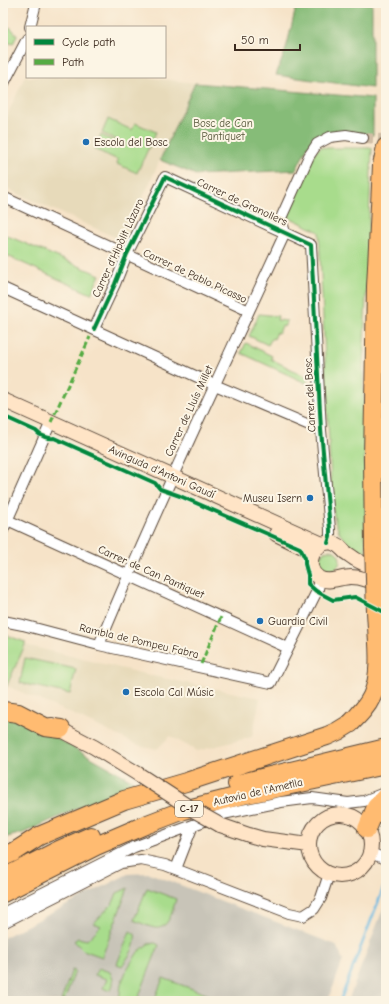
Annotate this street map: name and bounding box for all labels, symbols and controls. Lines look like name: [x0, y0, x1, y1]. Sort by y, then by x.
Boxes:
legend: [26, 26, 166, 78]
scale bar: [235, 26, 300, 52]
text: 50 m: [241, 33, 269, 47]
text: Cycle path: [62, 35, 115, 49]
text: Path: [62, 55, 84, 69]
park label: Bosc de Can Pantiquet: [193, 117, 253, 143]
place label: Escola del Bosc: [94, 136, 169, 149]
marker: Escola del Bosc: [81, 137, 91, 147]
street label: Carrer de Granollers: [195, 175, 290, 229]
street label: Carrer d'Hipòlit Làzaro: [89, 196, 147, 299]
street label: Carrer de Pablo Picasso: [141, 246, 249, 306]
street label: Carrer del Bosc: [302, 357, 318, 432]
street label: Carrer de Lluís Millet: [162, 363, 216, 459]
street label: Avinguda d'Antoni Gaudí: [107, 443, 218, 502]
place label: Museu Isern: [243, 492, 302, 505]
marker: Museu Isern: [305, 493, 315, 503]
street label: Carrer de Can Pantiquet: [96, 543, 207, 602]
place label: Guardia Civil: [268, 615, 328, 628]
marker: Guardia Civil: [255, 616, 265, 626]
street label: Rambla de Pompeu Fabra: [78, 621, 200, 661]
place label: Escola Cal Músic: [134, 686, 214, 699]
marker: Escola Cal Músic: [121, 687, 131, 697]
street label: Autovia de l'Ametlla: [212, 775, 304, 809]
road number: C-17: [175, 801, 203, 817]

